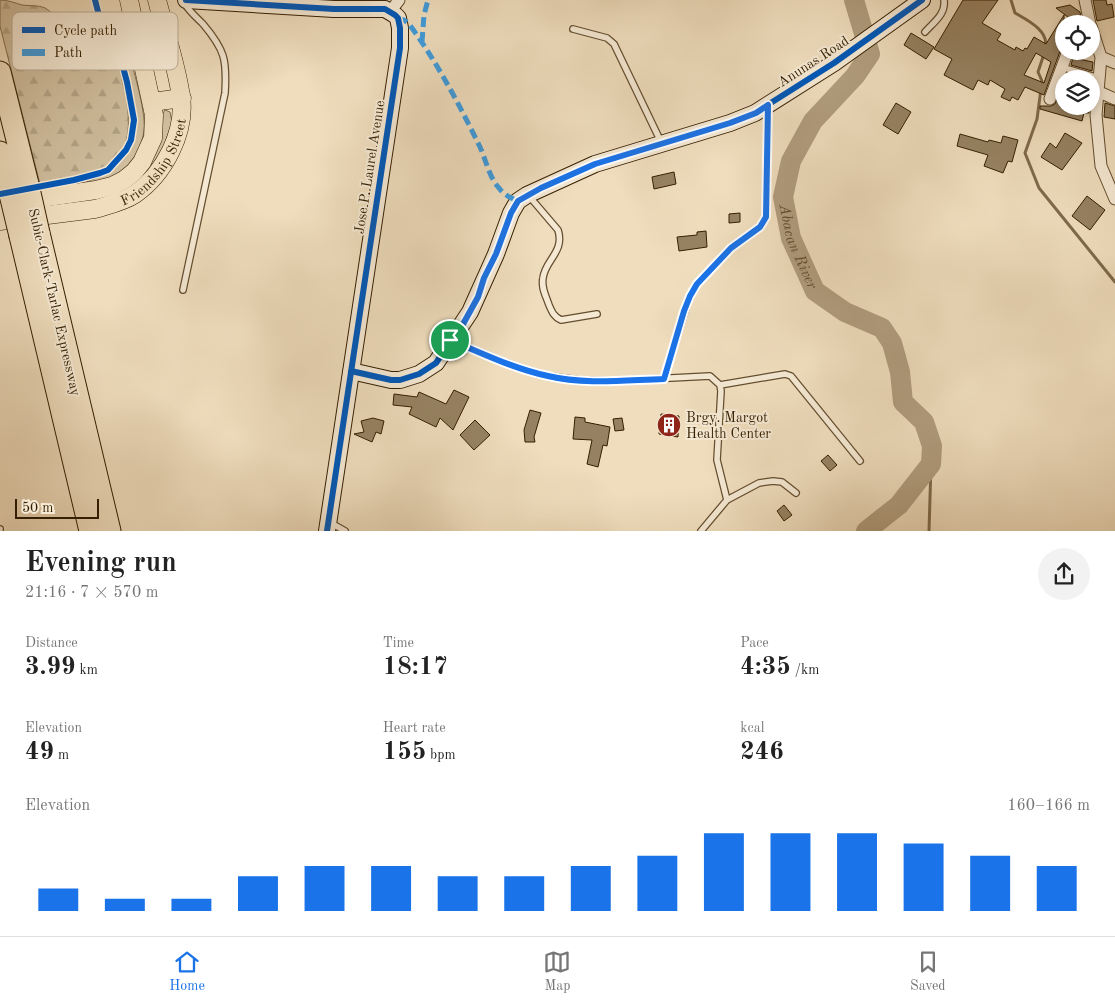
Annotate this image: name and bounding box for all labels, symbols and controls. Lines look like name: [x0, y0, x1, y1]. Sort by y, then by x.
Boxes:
legend: [12, 12, 178, 70]
map controls: [1055, 15, 1100, 115]
button: locate: [1055, 15, 1100, 60]
text: Cycle path: [54, 24, 117, 38]
street label: Anunas Road: [776, 34, 851, 90]
text: Path: [54, 46, 83, 60]
button: layers: [1055, 70, 1100, 115]
street label: Jose P. Laurel Avenue: [353, 99, 387, 235]
street label: Friendship Street: [119, 118, 189, 208]
water label: Abacan River: [775, 202, 819, 292]
street label: Subic-Clark-Tarlac Expressway: [26, 207, 83, 398]
pin: [429, 319, 471, 361]
icon: arrive: [436, 326, 464, 354]
place label: Brgy. Margot Health Center: [686, 411, 771, 441]
building icon: Brgy. Margot Health Center: [656, 412, 682, 438]
scale bar: [15, 496, 99, 519]
text: 50 m: [22, 501, 53, 515]
button: share: [1038, 548, 1090, 600]
text: Evening run: [25, 550, 177, 578]
text: 21:16 · 7 × 570 m: [25, 585, 158, 601]
text: Distance: [25, 636, 78, 650]
text: Time: [383, 636, 414, 650]
text: Pace: [740, 636, 769, 650]
text: 3.99: [25, 655, 76, 680]
text: 18:17: [383, 655, 448, 680]
text: 4:35: [740, 655, 791, 680]
text: km: [76, 663, 98, 677]
text: /km: [791, 663, 819, 677]
text: Elevation: [25, 721, 82, 735]
text: Heart rate: [383, 721, 446, 735]
text: kcal: [740, 721, 764, 735]
text: 49: [25, 740, 54, 765]
text: 155: [383, 740, 426, 765]
text: 246: [740, 740, 784, 765]
text: m: [54, 748, 69, 762]
text: bpm: [426, 748, 456, 762]
text: Elevation: [25, 798, 90, 814]
text: 160–166 m: [1007, 798, 1090, 814]
tab: Home: [169, 948, 205, 995]
tab: Map: [543, 948, 571, 995]
tab: Saved: [910, 948, 946, 995]

